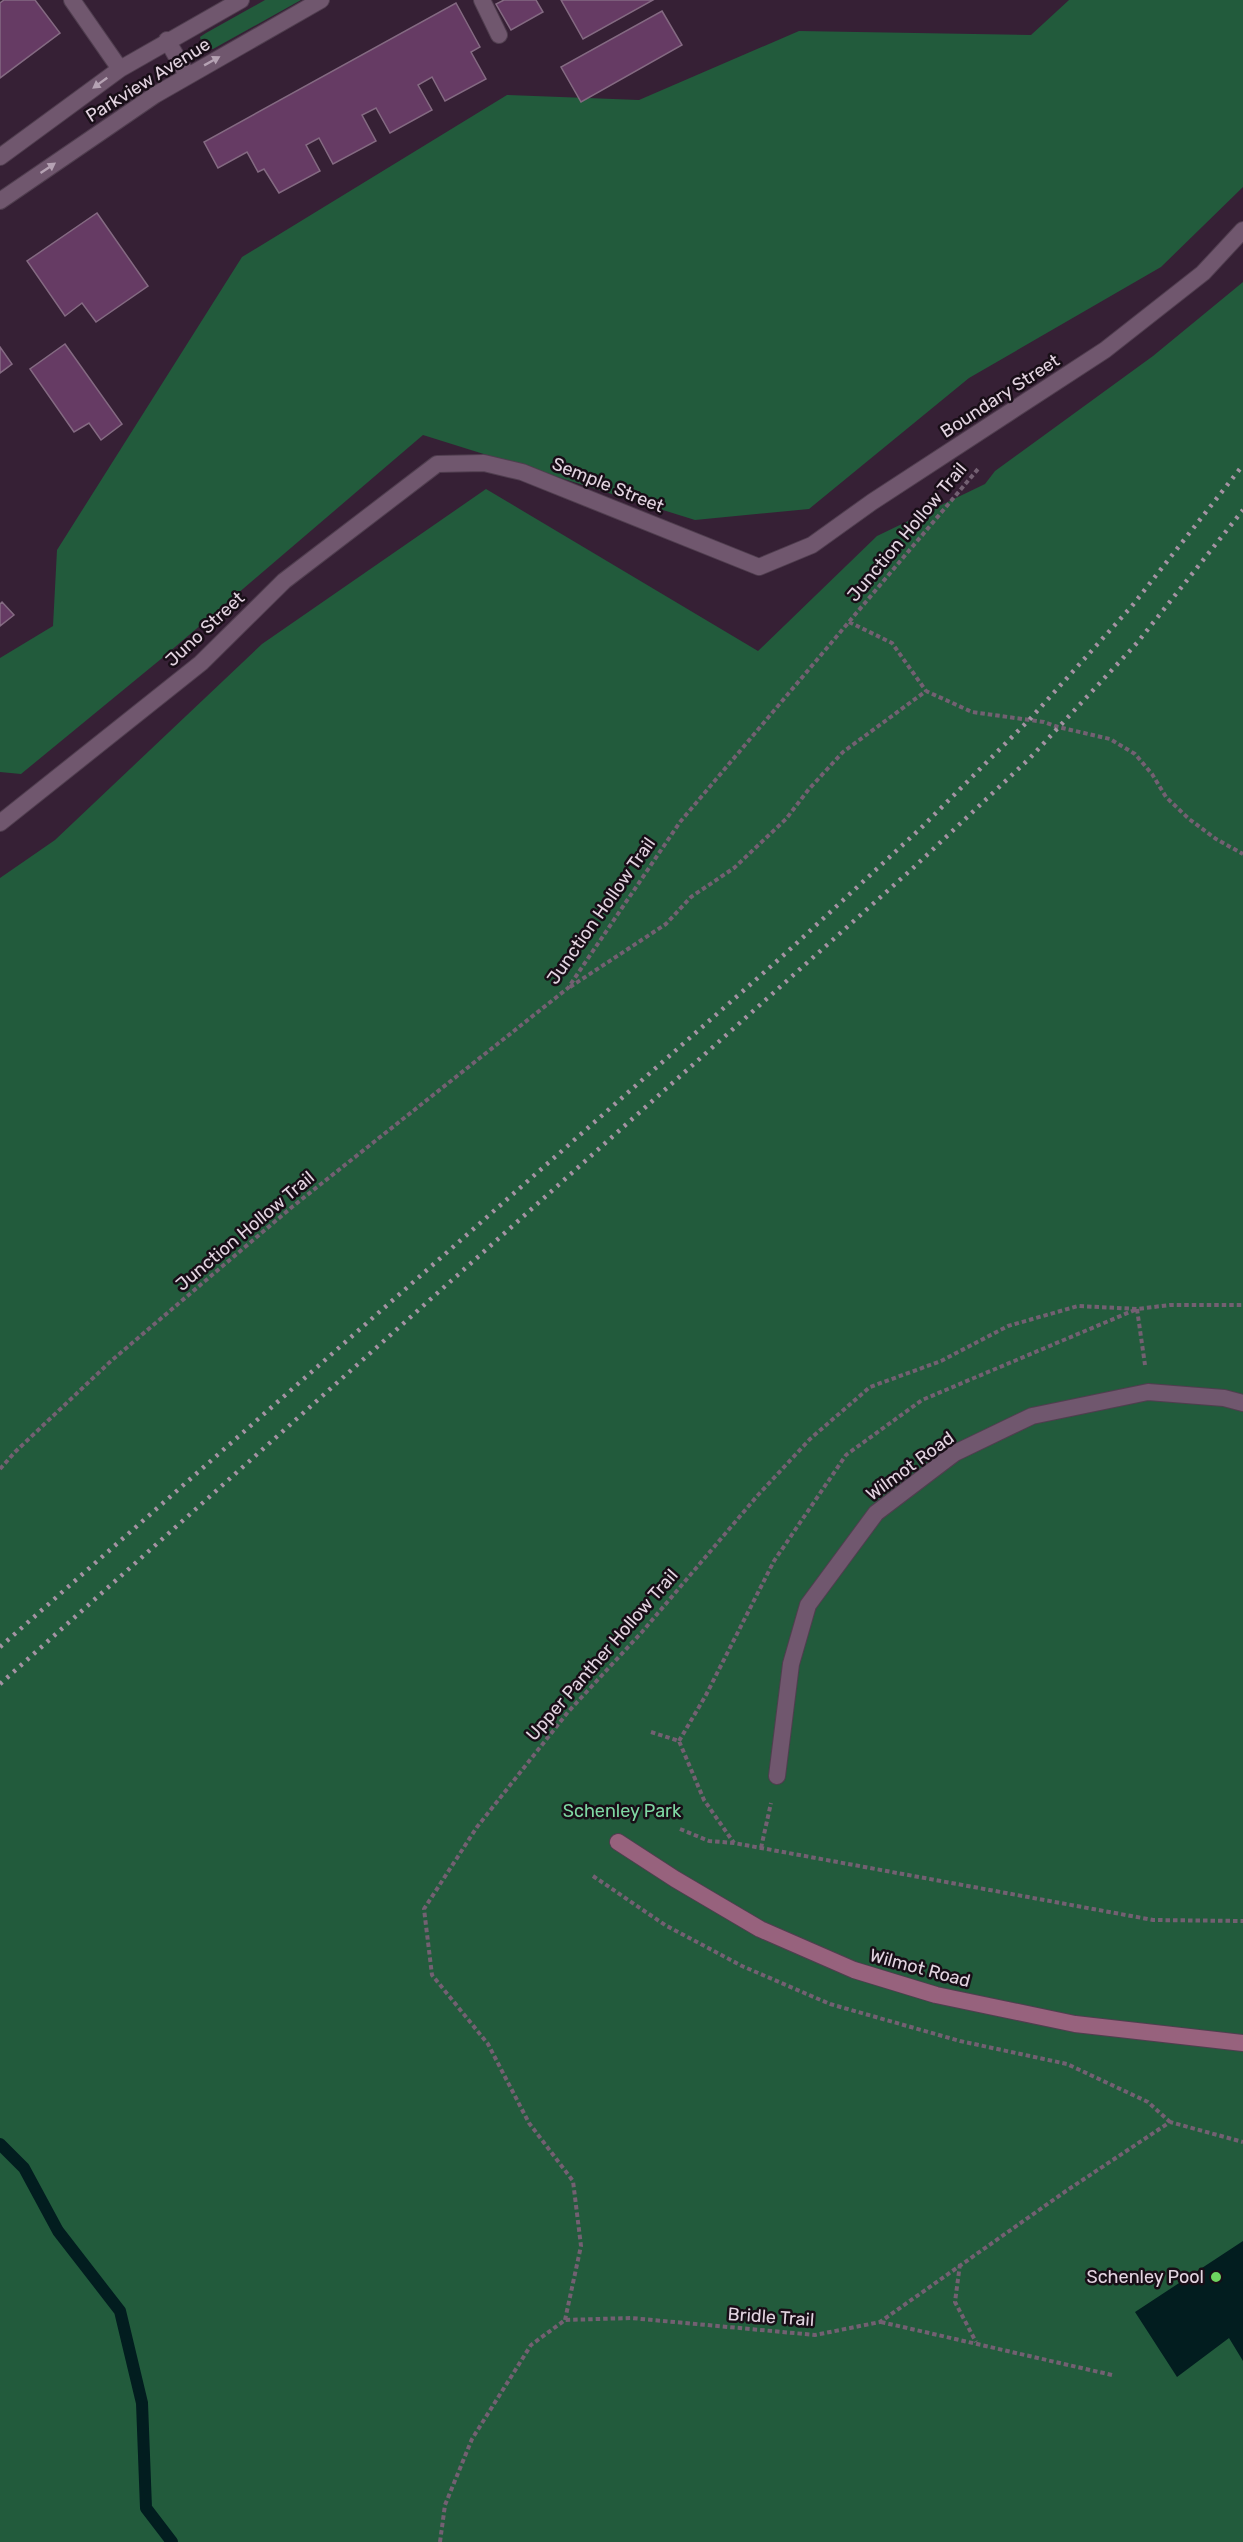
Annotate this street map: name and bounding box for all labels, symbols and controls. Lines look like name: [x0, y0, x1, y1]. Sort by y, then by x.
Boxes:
street label: Parkview Avenue: [82, 33, 214, 127]
one-way arrow: [203, 57, 220, 67]
one-way arrow: [93, 77, 109, 89]
one-way arrow: [40, 163, 56, 174]
street label: Boundary Street: [936, 349, 1064, 443]
street label: Semple Street: [549, 453, 667, 517]
street label: Junction Hollow Trail: [843, 458, 971, 606]
street label: Juno Street: [161, 587, 249, 671]
street label: Junction Hollow Trail: [542, 833, 660, 989]
street label: Junction Hollow Trail: [171, 1167, 319, 1295]
street label: Wilmot Road: [862, 1427, 958, 1505]
street label: Upper Panther Hollow Trail: [521, 1565, 683, 1745]
park label: Schenley Park: [563, 1800, 682, 1822]
street label: Wilmot Road: [867, 1944, 973, 1992]
place label: Schenley Pool: [1086, 2266, 1204, 2288]
marker: Schenley Pool: [1209, 2270, 1223, 2284]
street label: Bridle Trail: [727, 2303, 815, 2331]

